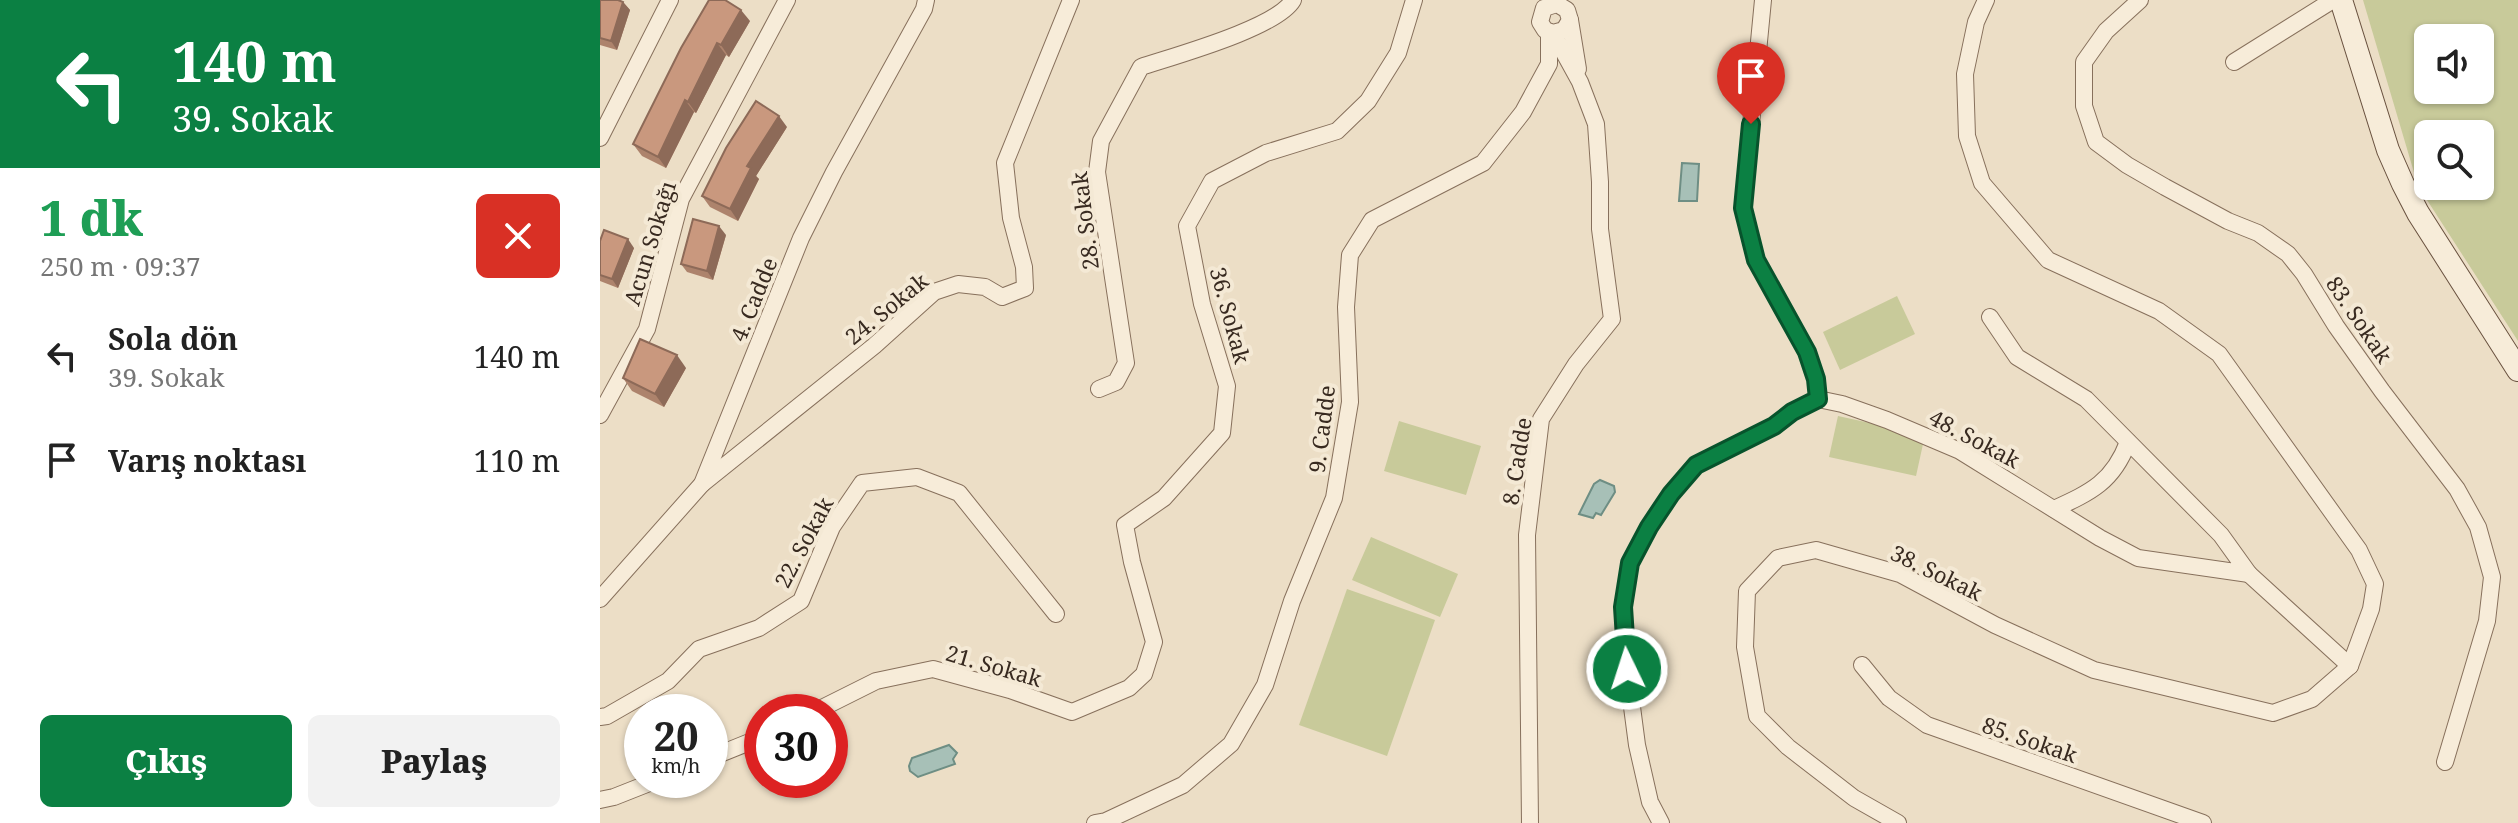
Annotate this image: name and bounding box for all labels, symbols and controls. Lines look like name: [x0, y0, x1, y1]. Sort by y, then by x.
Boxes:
text: 140 m: [172, 22, 337, 98]
map controls: [2414, 24, 2494, 200]
button: sound: [2414, 24, 2494, 104]
icon: left: [40, 32, 144, 136]
pin: [1717, 42, 1785, 124]
icon: arrive: [1729, 54, 1773, 98]
text: 39. Sokak: [172, 94, 333, 143]
button: search: [2414, 120, 2494, 200]
street label: 28. Sokak: [1063, 170, 1105, 272]
street label: Acun Sokağı: [616, 177, 682, 309]
text: 1 dk: [40, 185, 143, 250]
button: close: [476, 194, 560, 278]
text: 250 m · 09:37: [40, 248, 201, 284]
street label: 4. Cadde: [723, 252, 783, 346]
street label: 36. Sokak: [1204, 263, 1258, 367]
street label: 24. Sokak: [838, 265, 934, 351]
street label: 83. Sokak: [2320, 270, 2400, 368]
text: Sola dön: [108, 318, 238, 359]
icon: left: [40, 334, 84, 378]
text: 140 m: [474, 336, 560, 377]
text: 39. Sokak: [108, 359, 225, 395]
street label: 9. Cadde: [1301, 383, 1341, 475]
street label: 48. Sokak: [1924, 402, 2026, 474]
street label: 8. Cadde: [1494, 415, 1538, 507]
icon: arrive: [40, 438, 84, 482]
text: Varış noktası: [108, 440, 306, 481]
text: 110 m: [474, 440, 560, 481]
street label: 22. Sokak: [767, 491, 839, 593]
street label: 38. Sokak: [1886, 537, 1988, 607]
position arrow: [1585, 627, 1669, 711]
street label: 21. Sokak: [942, 637, 1046, 693]
speed limit sign: 30: [744, 694, 848, 798]
text: 20: [653, 708, 699, 763]
street label: 85. Sokak: [1978, 709, 2082, 769]
button: Çıkış: [40, 715, 292, 807]
button: Paylaş: [308, 715, 560, 807]
text: km/h: [651, 752, 701, 779]

